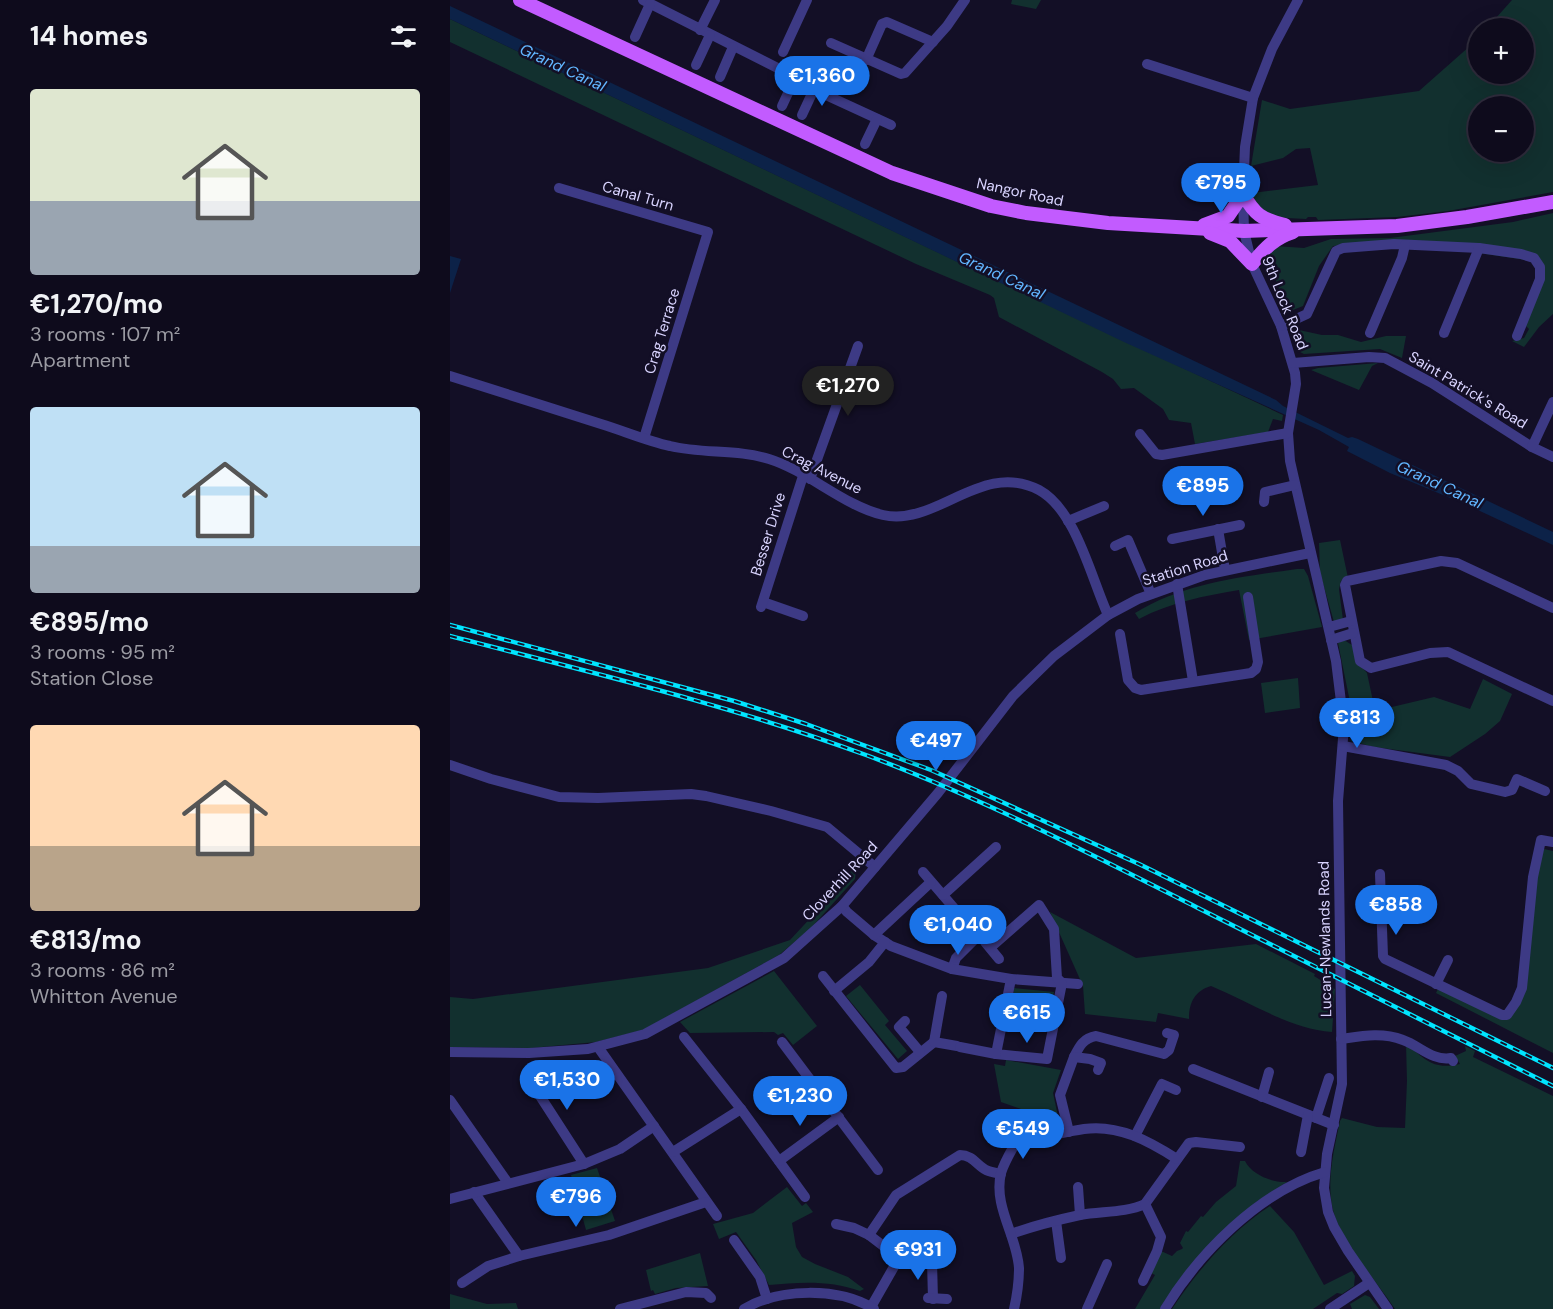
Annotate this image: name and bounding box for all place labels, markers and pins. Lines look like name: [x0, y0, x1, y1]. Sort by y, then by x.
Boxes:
pin: €1,360: [773, 56, 871, 107]
pin: €795: [1185, 163, 1257, 214]
pin: €1,270: [799, 366, 897, 417]
pin: €895: [1167, 466, 1239, 517]
pin: €813: [1321, 698, 1393, 749]
pin: €497: [900, 721, 972, 772]
pin: €858: [1360, 885, 1432, 936]
pin: €1,040: [909, 905, 1007, 956]
pin: €615: [991, 993, 1063, 1044]
pin: €1,530: [518, 1060, 616, 1111]
pin: €1,230: [751, 1076, 849, 1127]
pin: €549: [987, 1109, 1059, 1160]
pin: €796: [540, 1177, 612, 1228]
pin: €931: [882, 1230, 954, 1281]

